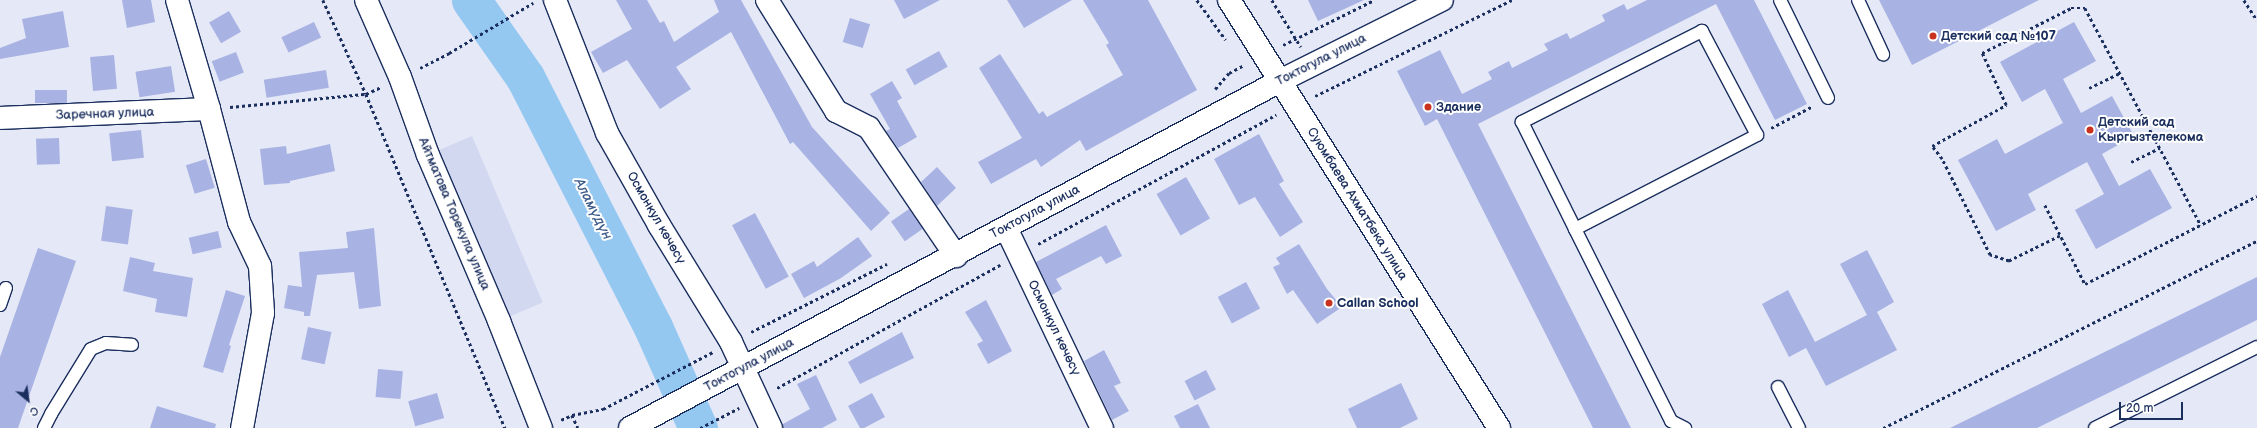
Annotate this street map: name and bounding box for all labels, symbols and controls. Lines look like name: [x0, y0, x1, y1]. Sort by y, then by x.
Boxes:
place label: Детский сад №107: [1941, 28, 2054, 44]
street label: Токтогула улица: [1273, 30, 1369, 90]
marker: Детский сад №107: [1928, 31, 1938, 41]
place label: Здание: [1436, 99, 1481, 115]
marker: Здание: [1423, 102, 1433, 112]
street label: Заречная улица: [56, 104, 154, 124]
place label: Детский сад Кыргызтелекома: [2098, 115, 2203, 146]
street label: Суюмбаева Ахматбека улица: [1303, 125, 1411, 283]
marker: Детский сад Кыргызтелекома: [2085, 125, 2095, 135]
street label: Айтматова Торекула улица: [415, 135, 493, 293]
street label: Осмонкул көчөсү: [623, 169, 689, 267]
water label: Аламүдүн: [570, 175, 616, 243]
street label: Токтогула улица: [987, 182, 1083, 242]
street label: Осмонкул көчөсү: [1024, 278, 1084, 378]
place label: Callan School: [1337, 295, 1419, 311]
marker: Callan School: [1324, 298, 1334, 308]
street label: Токтогула улица: [701, 335, 797, 395]
north arrow: [8, 380, 48, 420]
scale bar: [2121, 394, 2185, 420]
text: 20 m: [2126, 401, 2153, 416]
text: С: [28, 403, 41, 418]

